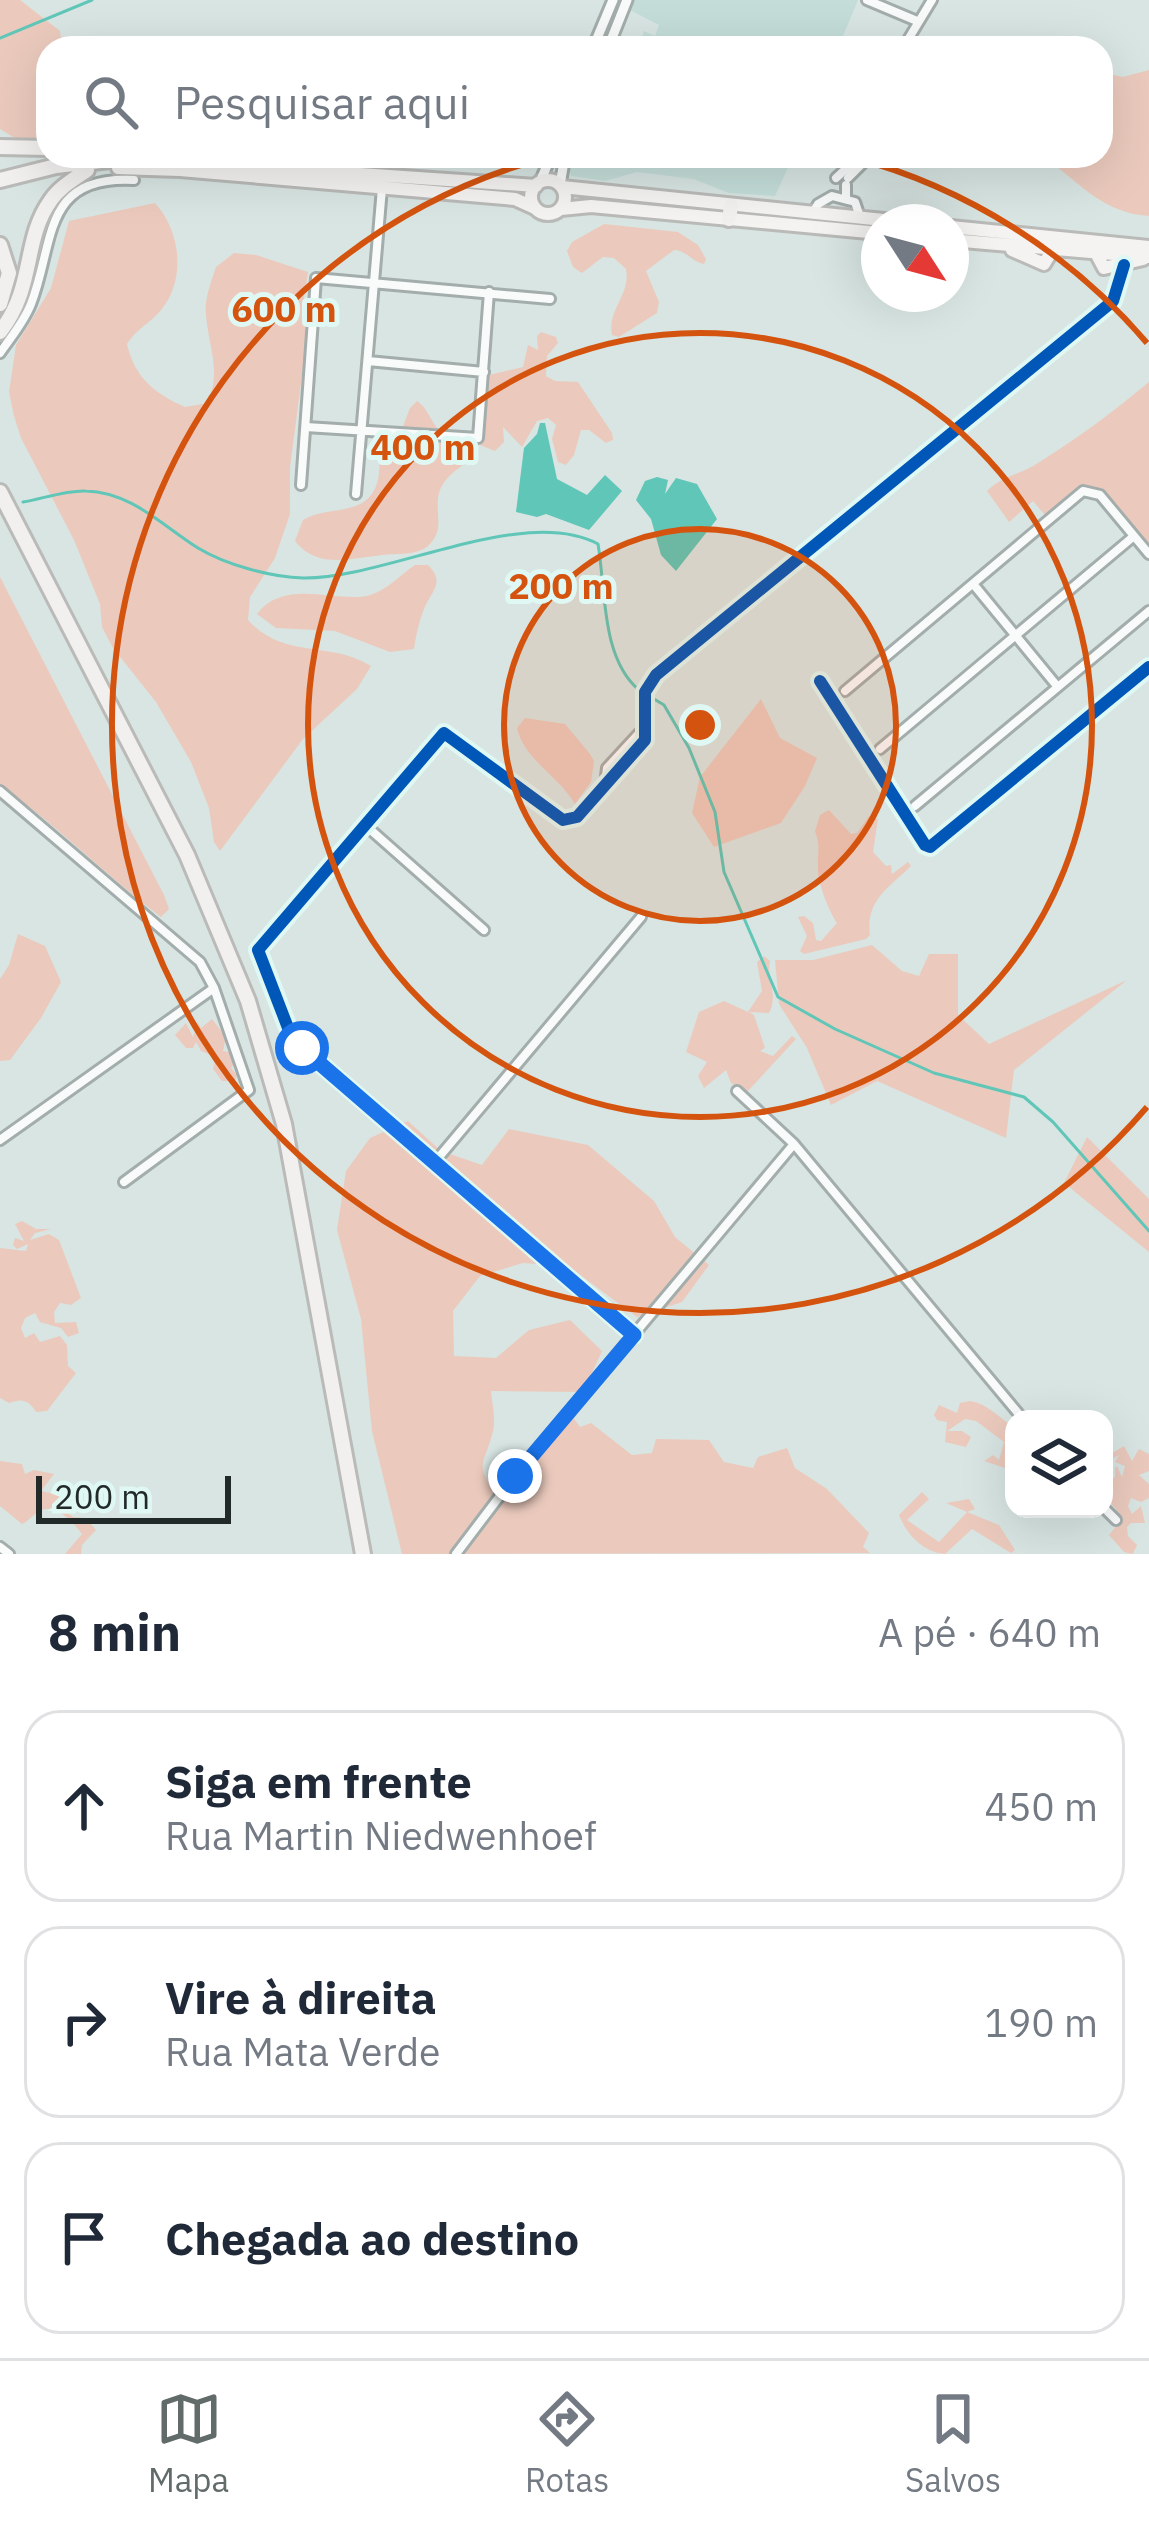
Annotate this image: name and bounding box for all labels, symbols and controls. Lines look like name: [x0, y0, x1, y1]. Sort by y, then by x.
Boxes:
search box: [36, 36, 1113, 168]
icon: search: [78, 69, 144, 135]
text: Pesquisar aqui: [174, 73, 470, 131]
north arrow: [861, 204, 969, 312]
text: 600 m: [231, 285, 337, 332]
text: 400 m: [370, 423, 476, 470]
text: 200 m: [508, 562, 614, 609]
centre of rings: [679, 704, 721, 746]
route start: [275, 1021, 329, 1075]
map controls: [1005, 1410, 1113, 1518]
button: layers: [1005, 1410, 1113, 1518]
route end: [488, 1449, 542, 1503]
scale bar: [36, 1470, 231, 1523]
text: 200 m: [54, 1475, 150, 1518]
text: 8 min: [48, 1599, 181, 1665]
text: A pé · 640 m: [878, 1607, 1101, 1658]
text: Siga em frente: [165, 1752, 472, 1810]
icon: ahead: [51, 1773, 117, 1839]
text: 450 m: [985, 1781, 1098, 1832]
text: Rua Martin Niedwenhoef: [165, 1810, 597, 1861]
text: Vire à direita: [165, 1968, 436, 2026]
icon: right: [51, 1989, 117, 2055]
text: 190 m: [985, 1997, 1098, 2048]
text: Rua Mata Verde: [165, 2026, 440, 2077]
icon: arrive: [51, 2205, 117, 2271]
text: Chegada ao destino: [165, 2209, 579, 2267]
tab: Mapa: [148, 2386, 229, 2501]
tab: Rotas: [525, 2386, 609, 2501]
tab: Salvos: [905, 2386, 1001, 2501]

